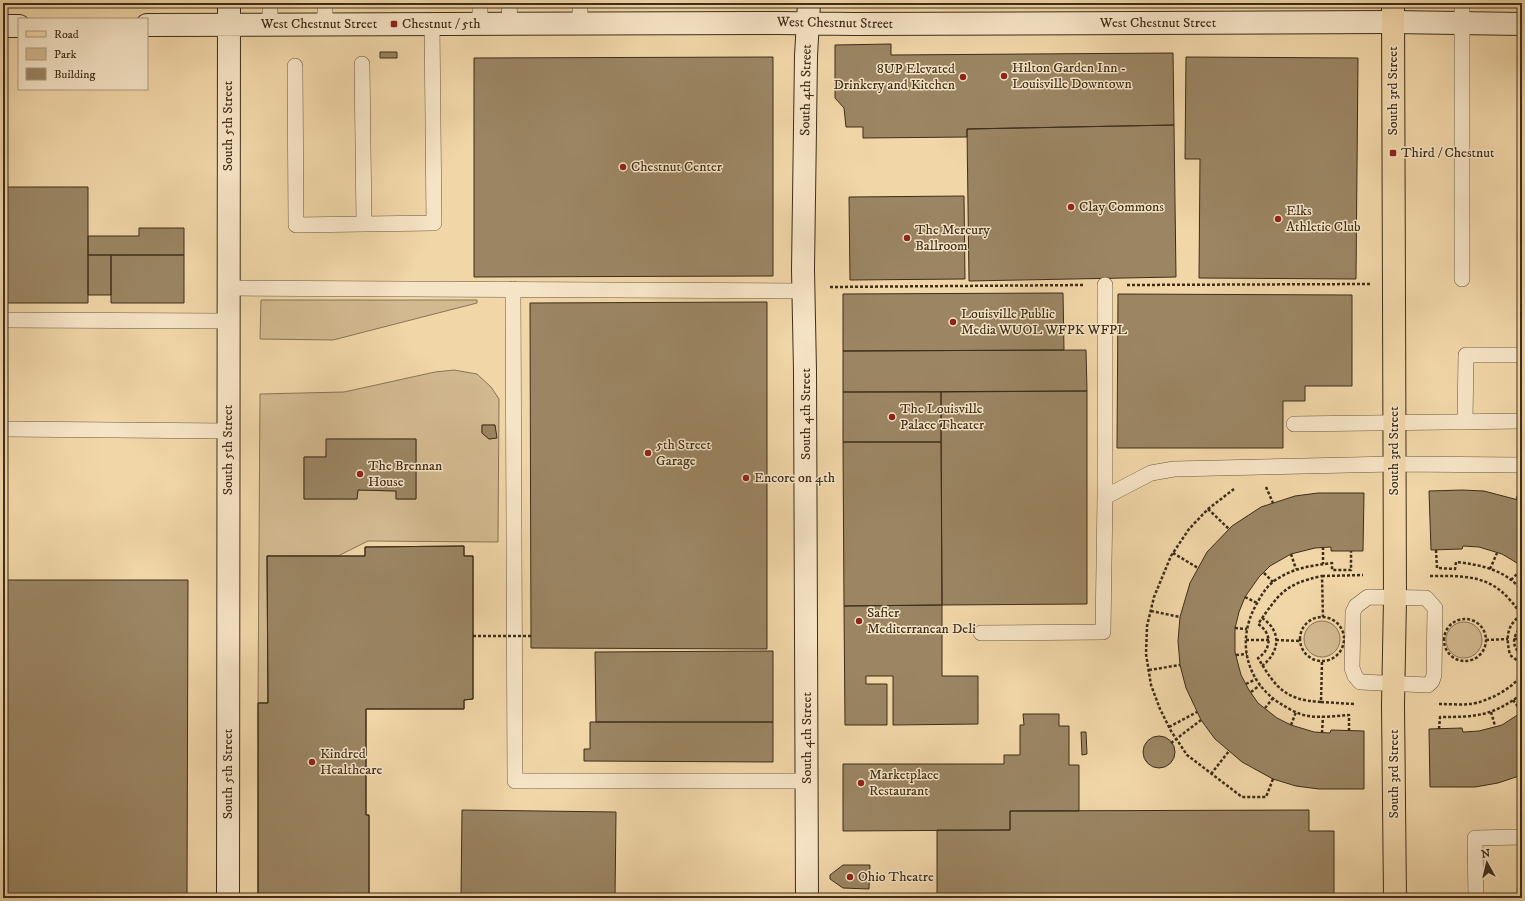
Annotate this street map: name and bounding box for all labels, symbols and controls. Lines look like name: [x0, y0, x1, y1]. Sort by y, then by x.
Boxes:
street label: West Chestnut Street: [776, 13, 894, 33]
street label: West Chestnut Street: [1099, 14, 1217, 32]
street label: West Chestnut Street: [260, 15, 378, 33]
place label: Chestnut / 5th: [402, 15, 481, 33]
legend: [18, 18, 148, 90]
marker: Chestnut / 5th: [389, 19, 399, 29]
text: Road: [54, 27, 79, 42]
street label: South 4th Street: [796, 43, 816, 136]
street label: South 3rd Street: [1384, 46, 1402, 136]
text: Park: [54, 47, 76, 62]
place label: Hilton Garden Inn - Louisville Downtown: [1012, 59, 1133, 93]
place label: 8UP Elevated Drinkery and Kitchen: [833, 60, 956, 94]
text: Building: [54, 67, 95, 82]
marker: Hilton Garden Inn - Louisville Downtown: [999, 71, 1009, 81]
marker: 8UP Elevated Drinkery and Kitchen: [958, 72, 968, 82]
street label: South 5th Street: [219, 80, 237, 171]
place label: Third / Chestnut: [1401, 144, 1495, 162]
marker: Third / Chestnut: [1388, 148, 1398, 158]
place label: Chestnut Center: [631, 158, 723, 176]
marker: Chestnut Center: [618, 162, 628, 172]
place label: Clay Commons: [1079, 198, 1164, 216]
marker: Clay Commons: [1066, 202, 1076, 212]
place label: Elks Athletic Club: [1286, 202, 1361, 236]
marker: Elks Athletic Club: [1273, 214, 1283, 224]
place label: The Mercury Ballroom: [915, 221, 990, 255]
marker: The Mercury Ballroom: [902, 233, 912, 243]
place label: Louisville Public Media WUOL WFPK WFPL: [961, 305, 1127, 339]
marker: Louisville Public Media WUOL WFPK WFPL: [948, 317, 958, 327]
street label: South 4th Street: [797, 368, 815, 460]
place label: The Louisville Palace Theater: [900, 400, 985, 434]
street label: South 5th Street: [219, 404, 237, 495]
street label: South 3rd Street: [1385, 406, 1403, 496]
marker: The Louisville Palace Theater: [887, 412, 897, 422]
place label: 5th Street Garage: [656, 436, 711, 470]
marker: 5th Street Garage: [643, 448, 653, 458]
place label: The Brennan House: [368, 457, 443, 491]
marker: The Brennan House: [355, 469, 365, 479]
place label: Encore on 4th: [754, 469, 836, 487]
marker: Encore on 4th: [741, 473, 751, 483]
place label: Safier Mediterranean Deli: [867, 604, 976, 638]
marker: Safier Mediterranean Deli: [854, 616, 864, 626]
street label: South 4th Street: [798, 692, 816, 784]
street label: South 5th Street: [219, 728, 237, 819]
street label: South 3rd Street: [1385, 729, 1403, 819]
place label: Kindred Healthcare: [320, 745, 382, 779]
marker: Kindred Healthcare: [307, 757, 317, 767]
place label: Marketplace Restaurant: [869, 766, 939, 800]
marker: Marketplace Restaurant: [856, 778, 866, 788]
north arrow: [1467, 843, 1507, 883]
text: N: [1480, 847, 1491, 862]
place label: Ohio Theatre: [858, 868, 934, 886]
marker: Ohio Theatre: [845, 872, 855, 882]

